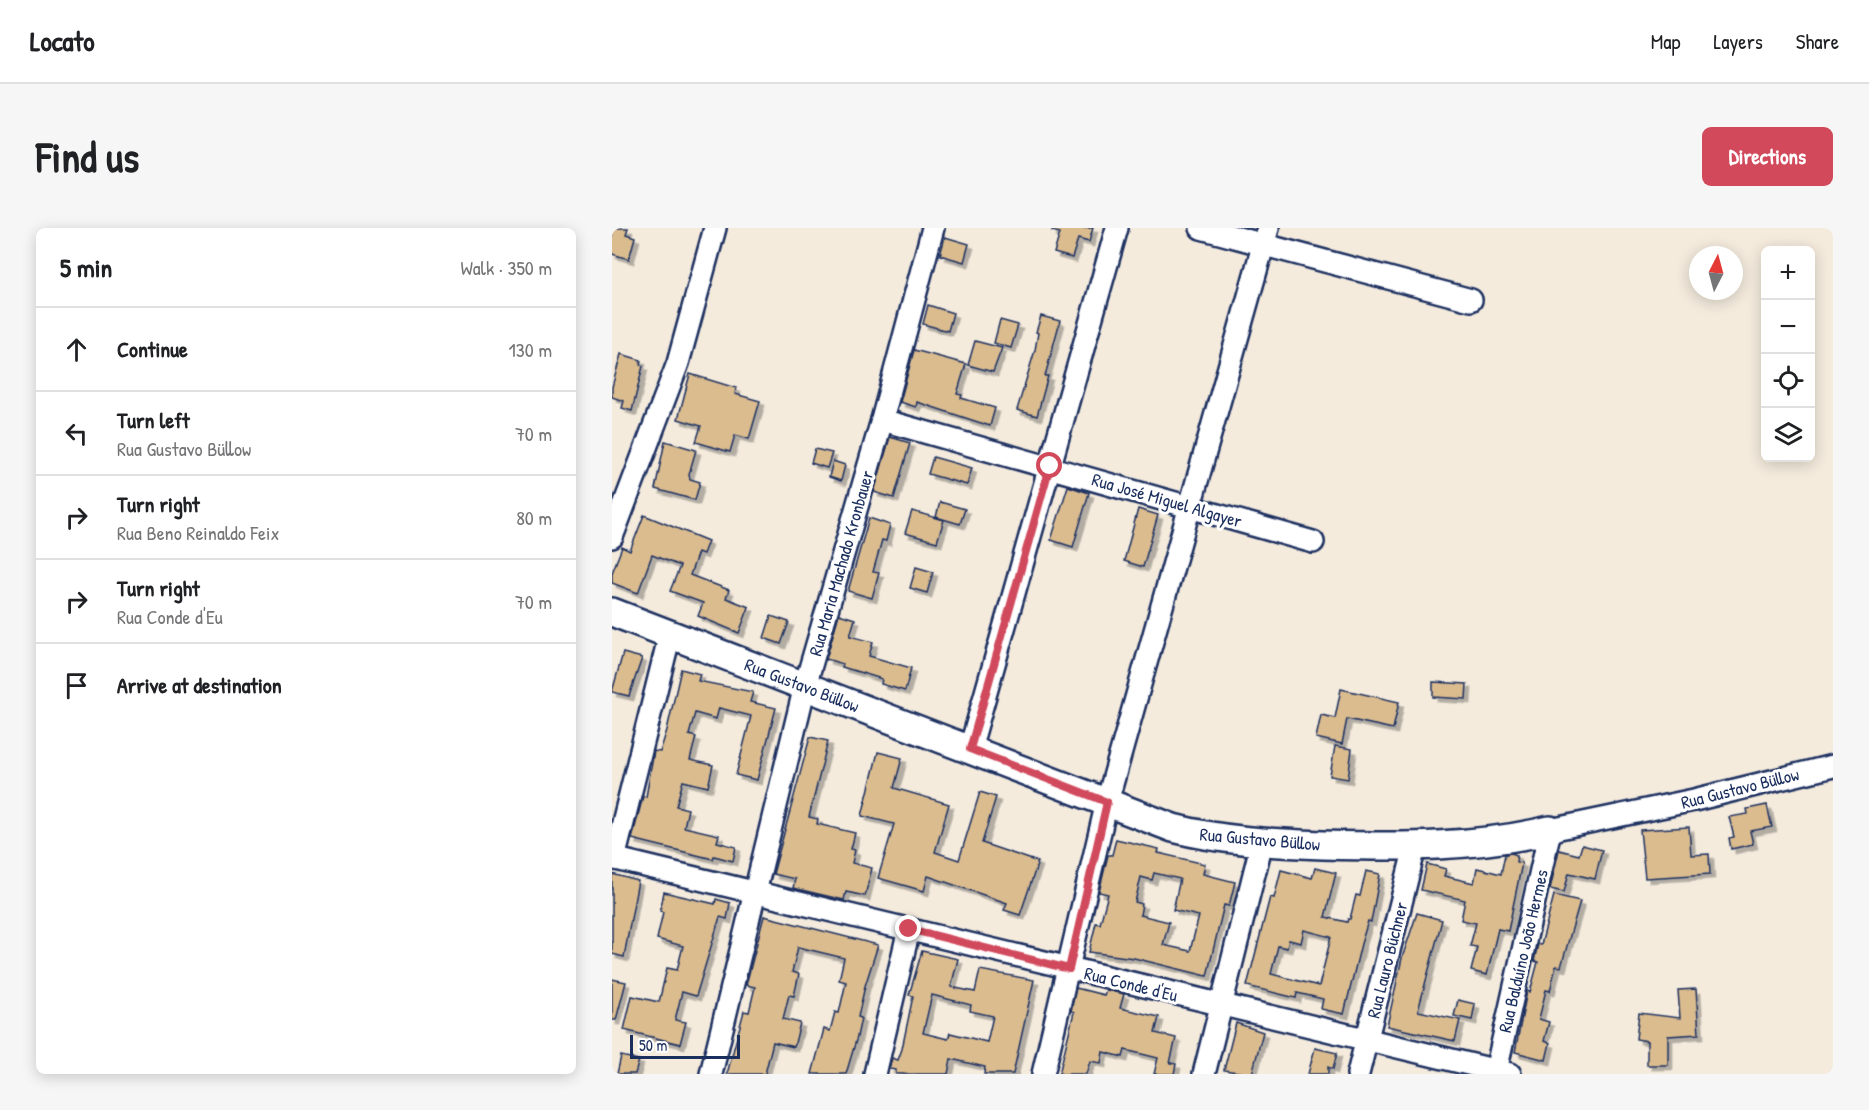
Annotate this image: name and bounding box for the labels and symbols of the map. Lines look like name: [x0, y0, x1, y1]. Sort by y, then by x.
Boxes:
north arrow: [1689, 246, 1743, 300]
route start: [1036, 452, 1062, 478]
street label: Rua Maria Machado Kronbauer: [803, 467, 879, 659]
street label: Rua José Miguel Algayer: [1089, 467, 1245, 533]
street label: Rua Gustavo Büllow: [741, 652, 863, 718]
street label: Rua Gustavo Büllow: [1678, 761, 1802, 815]
street label: Rua Gustavo Büllow: [1199, 821, 1321, 857]
street label: Rua Balduíno João Hermes: [1492, 867, 1554, 1035]
street label: Rua Lauro Büchner: [1360, 899, 1414, 1021]
route end: [895, 915, 921, 941]
street label: Rua Conde d'Eu: [1082, 960, 1180, 1008]
scale bar: [630, 1032, 740, 1060]

